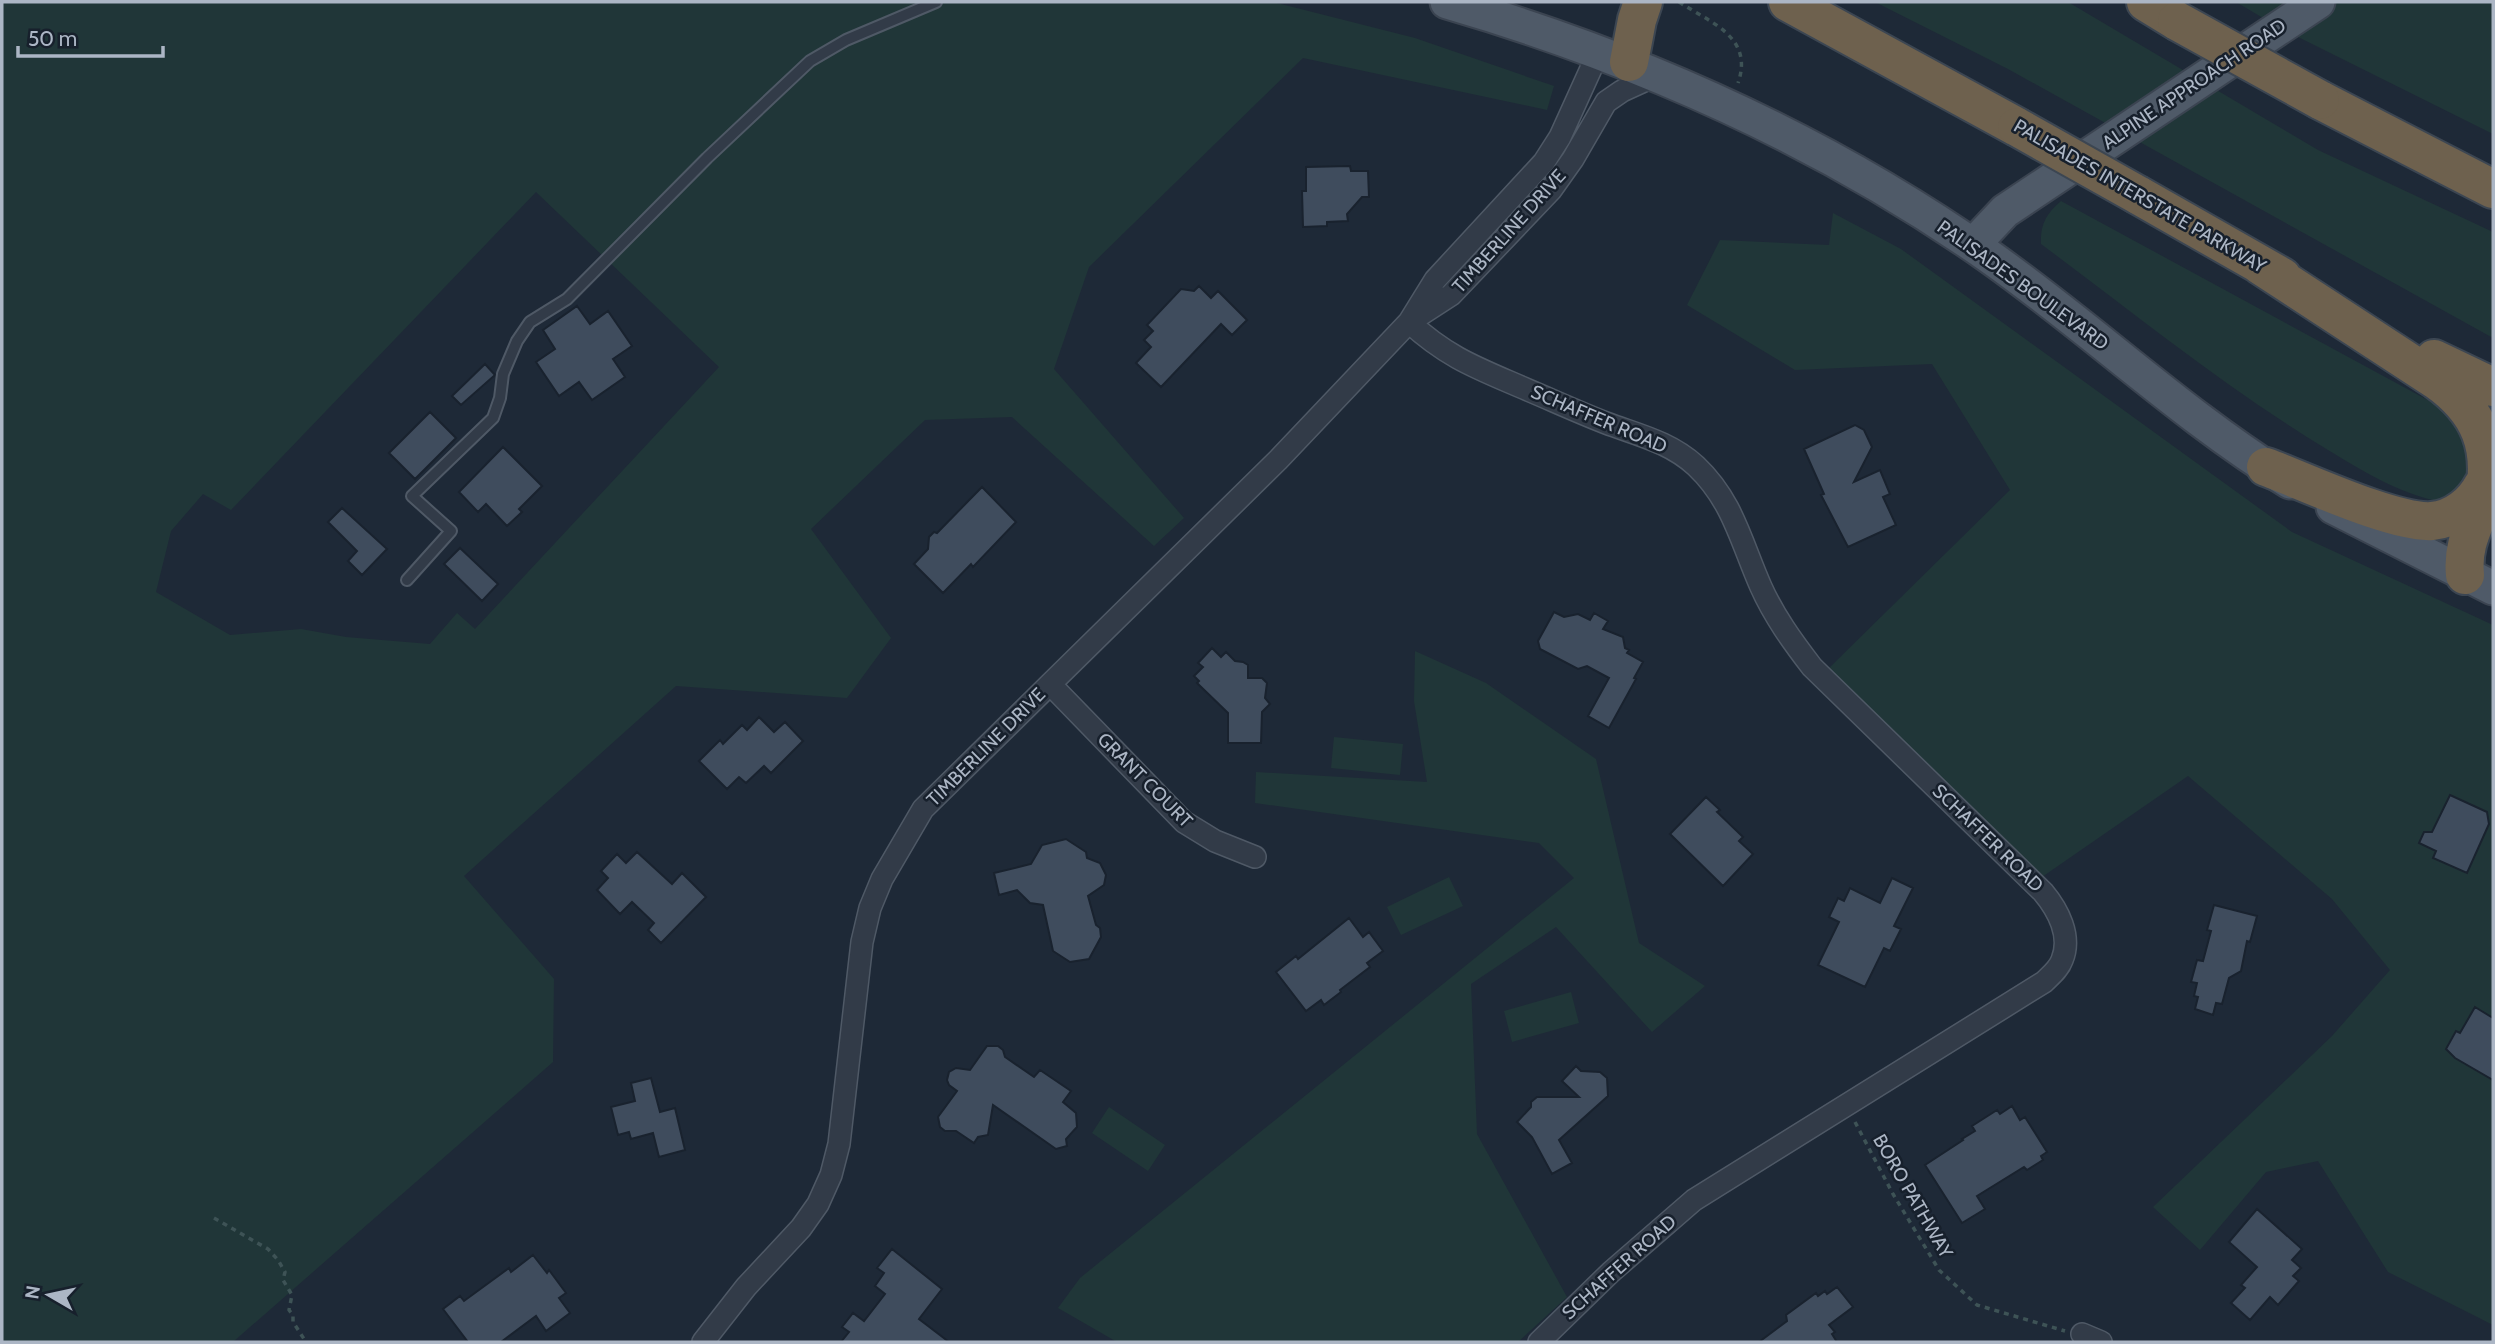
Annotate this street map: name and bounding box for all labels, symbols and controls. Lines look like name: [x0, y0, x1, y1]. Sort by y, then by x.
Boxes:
scale bar: [18, 14, 163, 58]
street label: ALPINE APPROACH ROAD: [2098, 14, 2290, 154]
text: 50 m: [28, 26, 77, 51]
street label: PALISADES INTERSTATE PARKWAY: [2010, 114, 2270, 278]
street label: TIMBERLINE DRIVE: [1447, 164, 1571, 298]
street label: PALISADES BOULEVARD: [1933, 215, 2113, 355]
street label: SCHAFFER ROAD: [1528, 380, 1671, 458]
street label: TIMBERLINE DRIVE: [922, 683, 1050, 811]
street label: GRANT COURT: [1093, 728, 1197, 832]
street label: SCHAFFER ROAD: [1928, 779, 2048, 897]
street label: BORO PATHWAY: [1868, 1130, 1958, 1262]
street label: SCHAFFER ROAD: [1557, 1210, 1681, 1324]
north arrow: [14, 1260, 84, 1330]
text: N: [20, 1284, 45, 1301]

